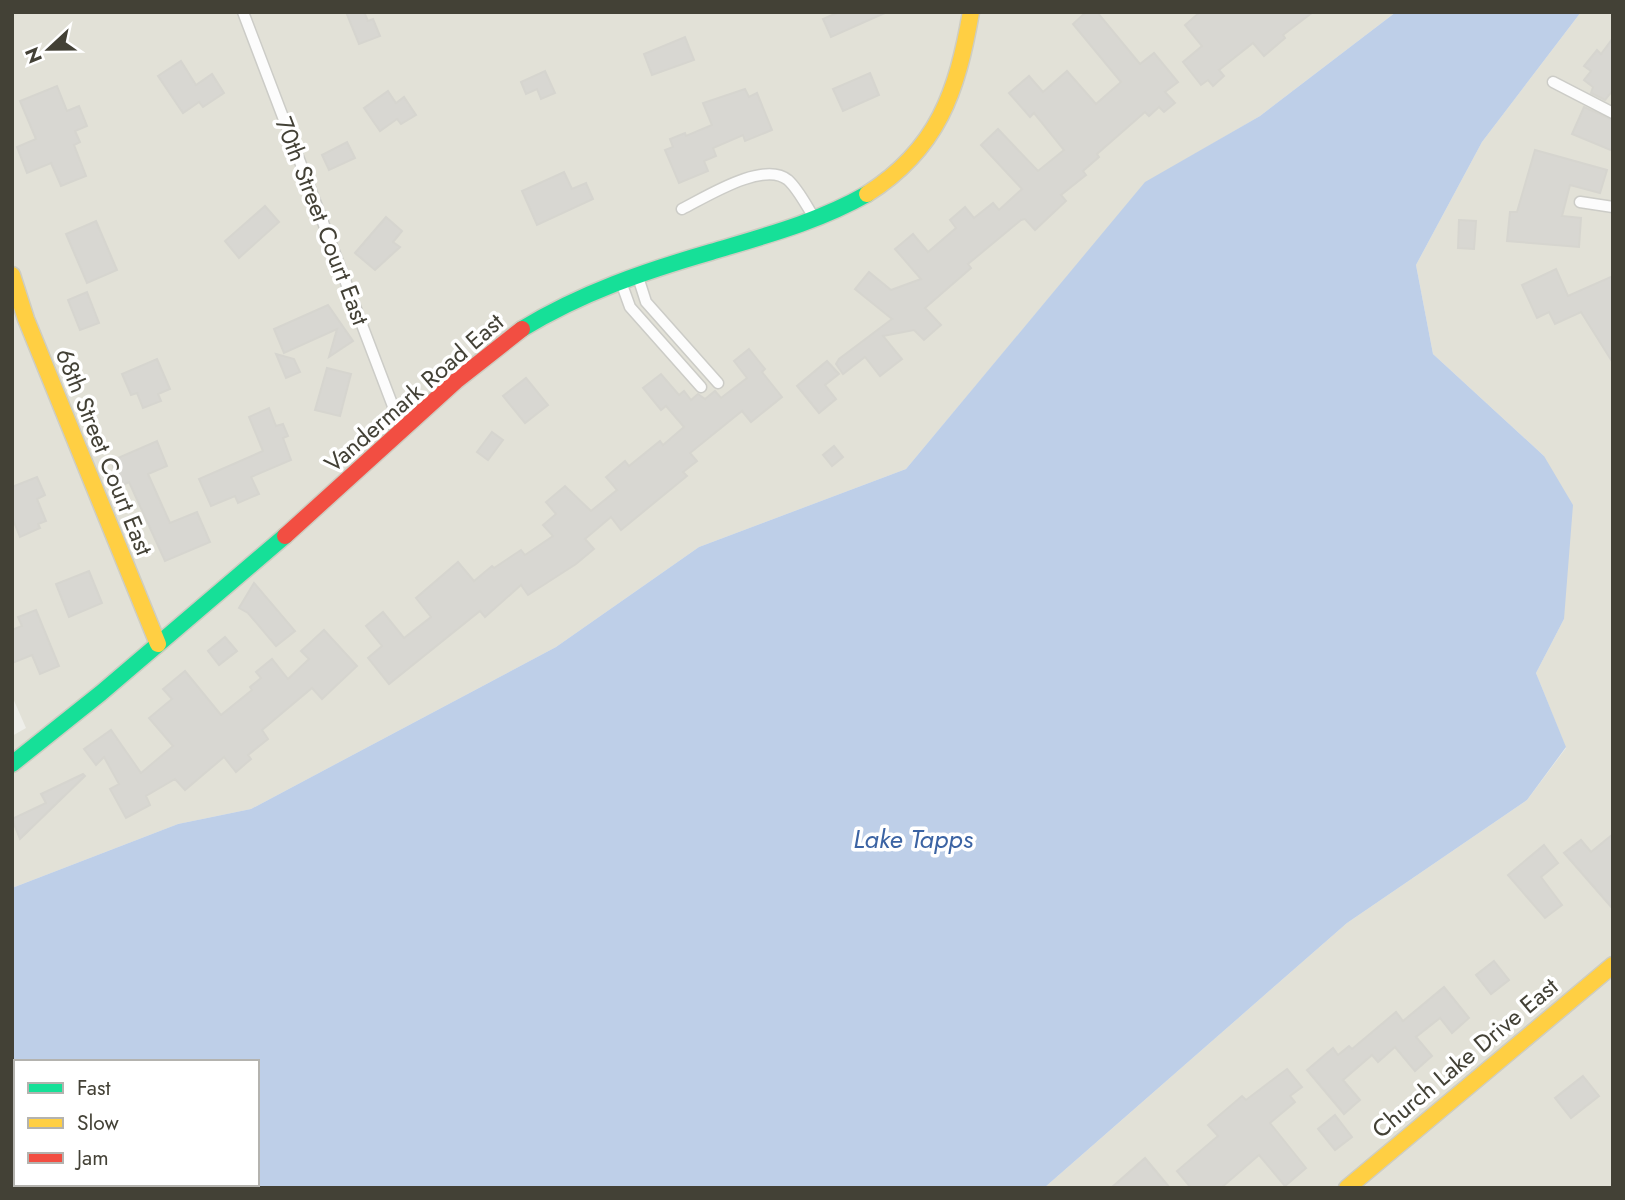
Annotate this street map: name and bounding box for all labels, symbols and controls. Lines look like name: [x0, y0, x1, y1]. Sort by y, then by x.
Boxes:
north arrow: [14, 14, 84, 84]
text: N: [18, 43, 49, 67]
street label: 70th Street Court East: [267, 112, 378, 330]
street label: Vandermark Road East: [316, 305, 511, 480]
street label: 68th Street Court East: [47, 343, 162, 561]
water label: Lake Tapps: [853, 820, 974, 858]
street label: Church Lake Drive East: [1364, 969, 1566, 1146]
legend: [14, 1060, 259, 1186]
text: Fast: [77, 1073, 110, 1103]
text: Slow: [77, 1108, 119, 1138]
text: Jam: [74, 1143, 109, 1173]

